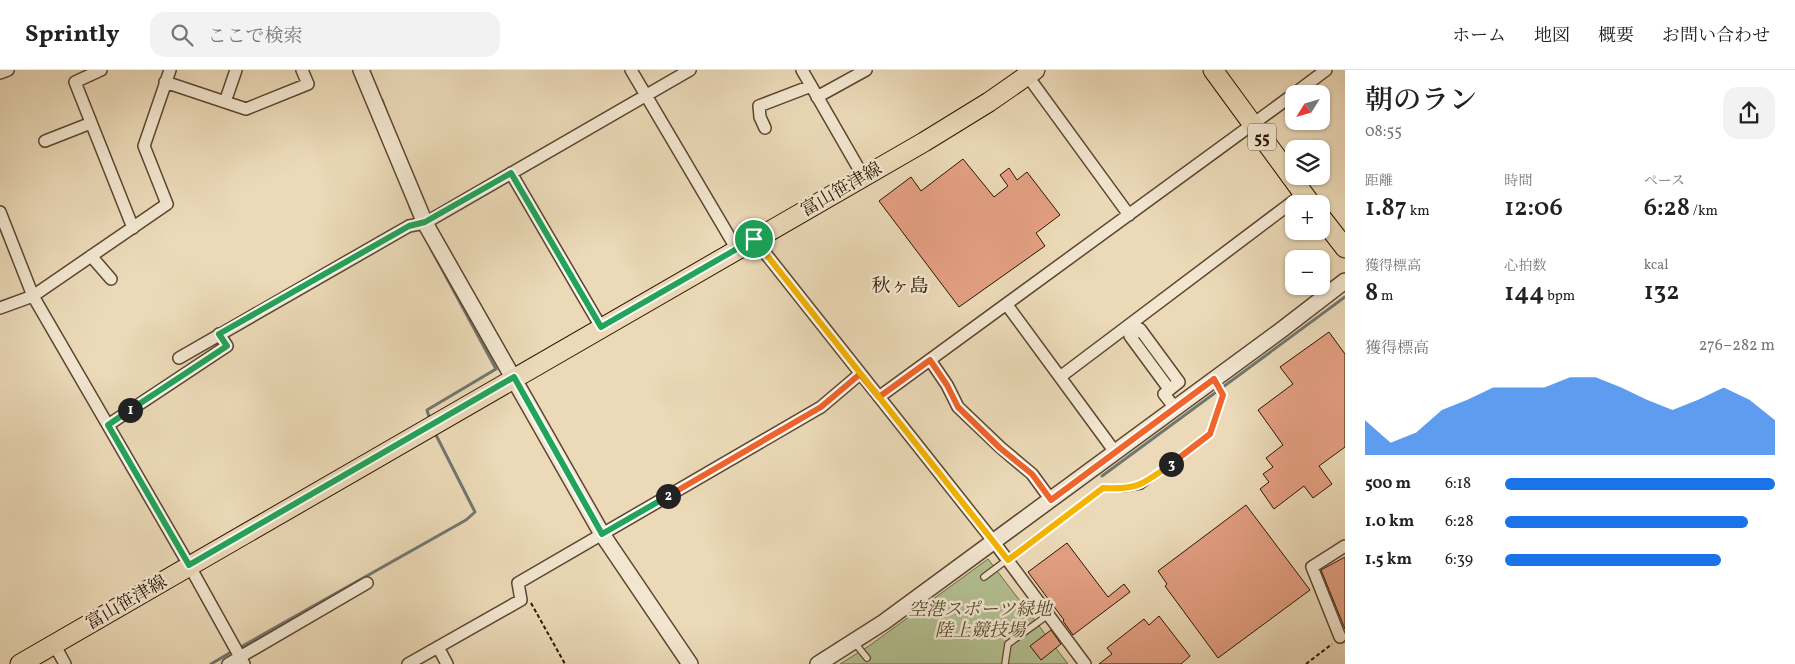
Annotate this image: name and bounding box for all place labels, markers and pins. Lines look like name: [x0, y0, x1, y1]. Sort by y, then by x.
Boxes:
pin: [733, 218, 775, 260]
pin: 1: [118, 398, 142, 422]
pin: 3: [1158, 452, 1184, 476]
pin: 2: [656, 484, 680, 508]

